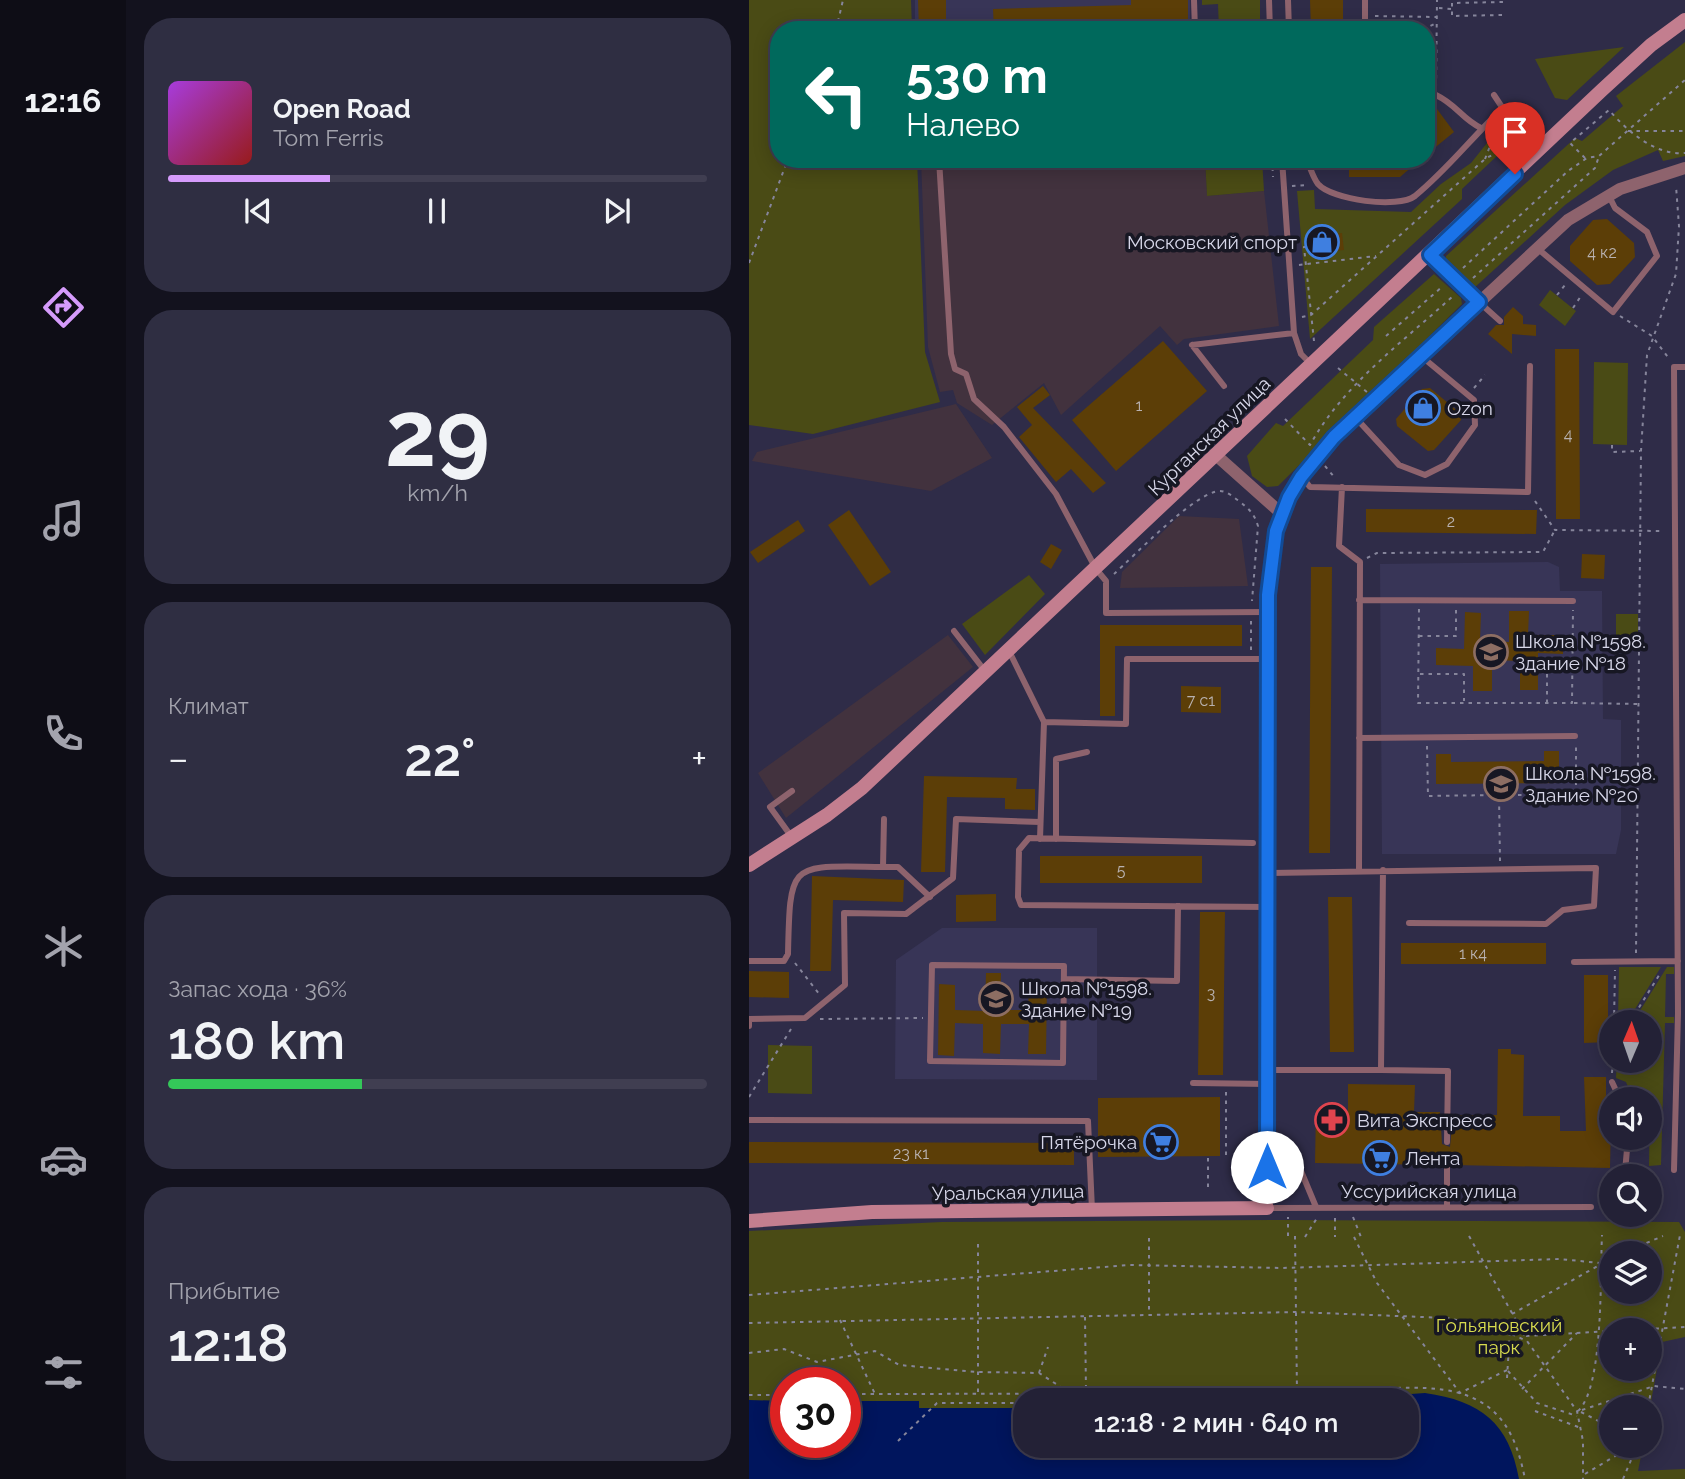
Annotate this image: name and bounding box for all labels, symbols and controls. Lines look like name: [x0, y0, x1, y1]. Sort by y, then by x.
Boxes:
text: 530 m: [906, 47, 1048, 104]
icon: left: [791, 49, 882, 140]
text: 12:16: [25, 82, 102, 119]
text: Open Road: [273, 94, 411, 124]
pin: [1485, 102, 1545, 174]
text: Налево: [906, 106, 1020, 143]
icon: arrive: [1496, 113, 1534, 151]
text: Tom Ferris: [273, 124, 384, 151]
icon: previous: [239, 192, 277, 230]
icon: pause: [418, 192, 456, 230]
icon: next: [598, 192, 636, 230]
shop icon: Московский спорт: [1303, 223, 1341, 261]
place label: Московский спорт: [1127, 231, 1297, 253]
house number: 4 к2: [1587, 243, 1617, 262]
icon: directions: [39, 283, 88, 332]
street label: Курганская улица: [1143, 372, 1275, 500]
text: 29: [385, 380, 490, 487]
shop icon: Ozon: [1404, 389, 1442, 427]
house number: 1: [1136, 396, 1143, 415]
place label: Ozon: [1447, 397, 1493, 419]
house number: 4: [1564, 425, 1573, 444]
text: km/h: [407, 479, 468, 506]
icon: music: [39, 496, 88, 545]
house number: 2: [1447, 512, 1455, 531]
place label: Школа №1598. Здание №18: [1515, 630, 1646, 674]
school or university icon: Школа №1598. Здание №18: [1472, 633, 1510, 671]
house number: 7 с1: [1187, 691, 1215, 710]
text: Климат: [168, 692, 249, 719]
icon: phone: [39, 709, 88, 758]
text: 22°: [404, 727, 475, 788]
text: −: [168, 736, 188, 781]
text: +: [691, 736, 707, 781]
place label: Школа №1598. Здание №20: [1525, 762, 1656, 806]
school or university icon: Школа №1598. Здание №20: [1482, 765, 1520, 803]
house number: 5: [1117, 861, 1126, 880]
icon: climate: [39, 922, 88, 971]
house number: 1 к4: [1459, 944, 1487, 963]
text: Запас хода · 36%: [168, 975, 347, 1002]
place label: Школа №1598. Здание №19: [1021, 977, 1152, 1021]
school or university icon: Школа №1598. Здание №19: [977, 980, 1015, 1018]
house number: 3: [1207, 984, 1215, 1003]
text: 180 km: [168, 1010, 345, 1071]
north arrow: [1599, 1010, 1663, 1073]
map controls: [1599, 1010, 1662, 1458]
button: sound: [1599, 1087, 1662, 1150]
pharmacy icon: Вита Экспресс: [1313, 1101, 1351, 1139]
place label: Вита Экспресс: [1357, 1109, 1493, 1131]
supermarket icon: Пятёрочка: [1142, 1123, 1180, 1161]
position arrow: [1230, 1130, 1304, 1204]
place label: Пятёрочка: [1040, 1131, 1137, 1153]
icon: car: [39, 1135, 88, 1184]
supermarket icon: Лента: [1361, 1139, 1399, 1177]
house number: 23 к1: [893, 1144, 929, 1163]
place label: Лента: [1405, 1147, 1460, 1169]
button: search: [1599, 1164, 1662, 1227]
street label: Уральская улица: [932, 1180, 1084, 1204]
street label: Уссурийская улица: [1341, 1180, 1517, 1202]
button: layers: [1599, 1241, 1662, 1304]
text: Прибытие: [168, 1277, 280, 1304]
text: 12:18: [168, 1312, 288, 1373]
park label: Гольяновcкий парк: [1436, 1314, 1562, 1358]
button: +: [1599, 1318, 1662, 1381]
icon: filters: [39, 1348, 88, 1397]
speed limit sign: 30: [770, 1367, 861, 1458]
button: −: [1599, 1395, 1662, 1458]
text: 12:18 · 2 мин · 640 m: [1094, 1408, 1338, 1438]

